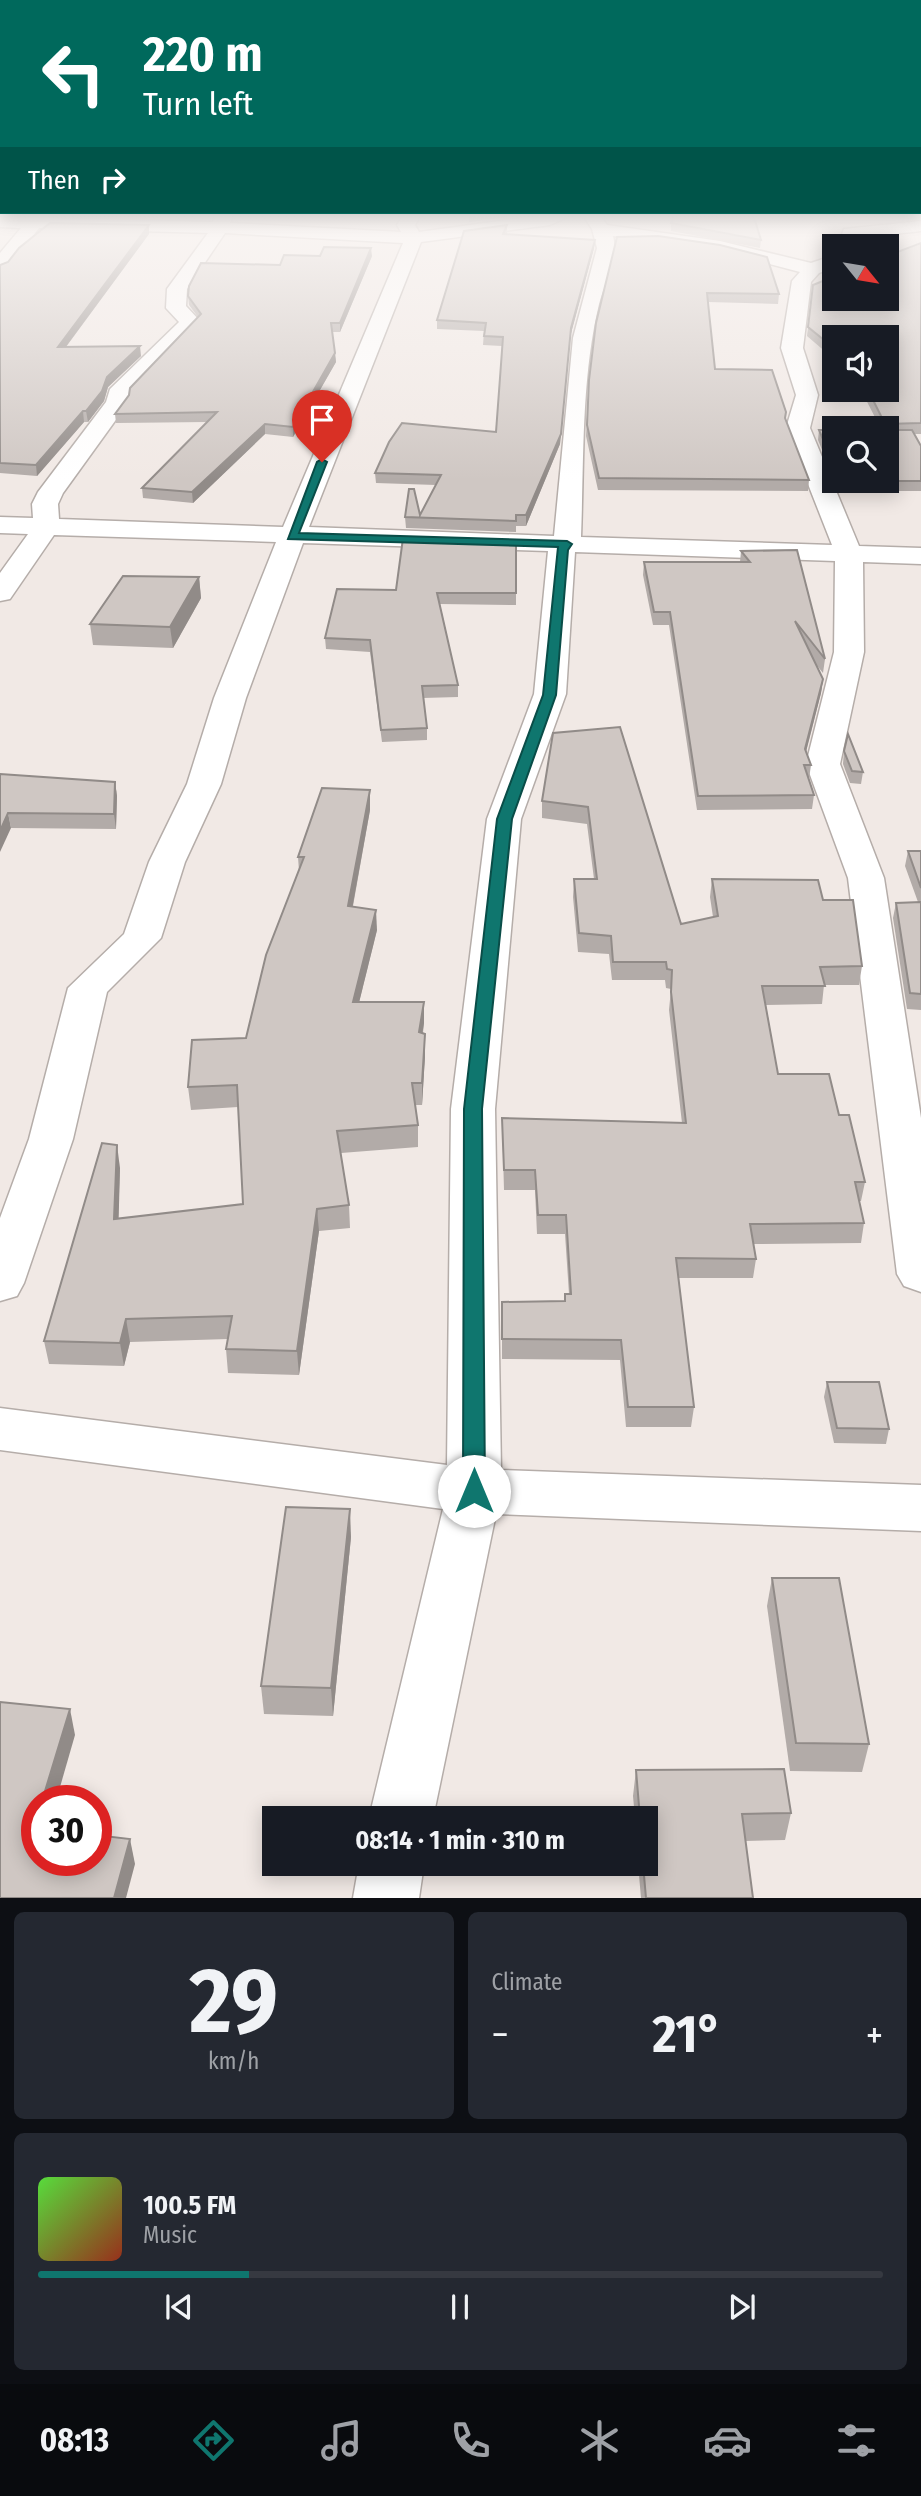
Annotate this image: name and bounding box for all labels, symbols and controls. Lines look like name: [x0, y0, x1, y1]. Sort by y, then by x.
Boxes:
text: 220 m: [143, 25, 263, 84]
icon: left: [28, 28, 119, 119]
text: Turn left: [143, 85, 253, 123]
icon: right: [94, 161, 132, 199]
text: Then: [28, 165, 80, 196]
north arrow: [822, 234, 900, 312]
map controls: [822, 234, 899, 493]
button: sound: [822, 325, 899, 402]
pin: [292, 390, 352, 462]
icon: arrive: [303, 401, 341, 439]
button: search: [822, 416, 899, 493]
position arrow: [437, 1454, 511, 1528]
speed limit sign: 30: [21, 1785, 112, 1876]
text: 08:14 · 1 min · 310 m: [355, 1825, 565, 1856]
text: 29: [189, 1947, 278, 2056]
text: Climate: [492, 1968, 562, 1996]
text: 21°: [652, 2003, 722, 2066]
text: −: [492, 2012, 509, 2058]
text: +: [866, 2012, 883, 2058]
text: km/h: [208, 2047, 259, 2075]
text: 100.5 FM: [143, 2190, 236, 2221]
text: Music: [143, 2221, 197, 2249]
icon: previous: [160, 2288, 198, 2326]
icon: pause: [441, 2288, 479, 2326]
icon: next: [723, 2288, 761, 2326]
icon: directions: [189, 2416, 238, 2465]
icon: music: [317, 2416, 366, 2465]
icon: phone: [446, 2416, 495, 2465]
icon: climate: [575, 2416, 624, 2465]
icon: car: [703, 2416, 752, 2465]
icon: filters: [832, 2416, 881, 2465]
text: 08:13: [40, 2421, 109, 2459]

